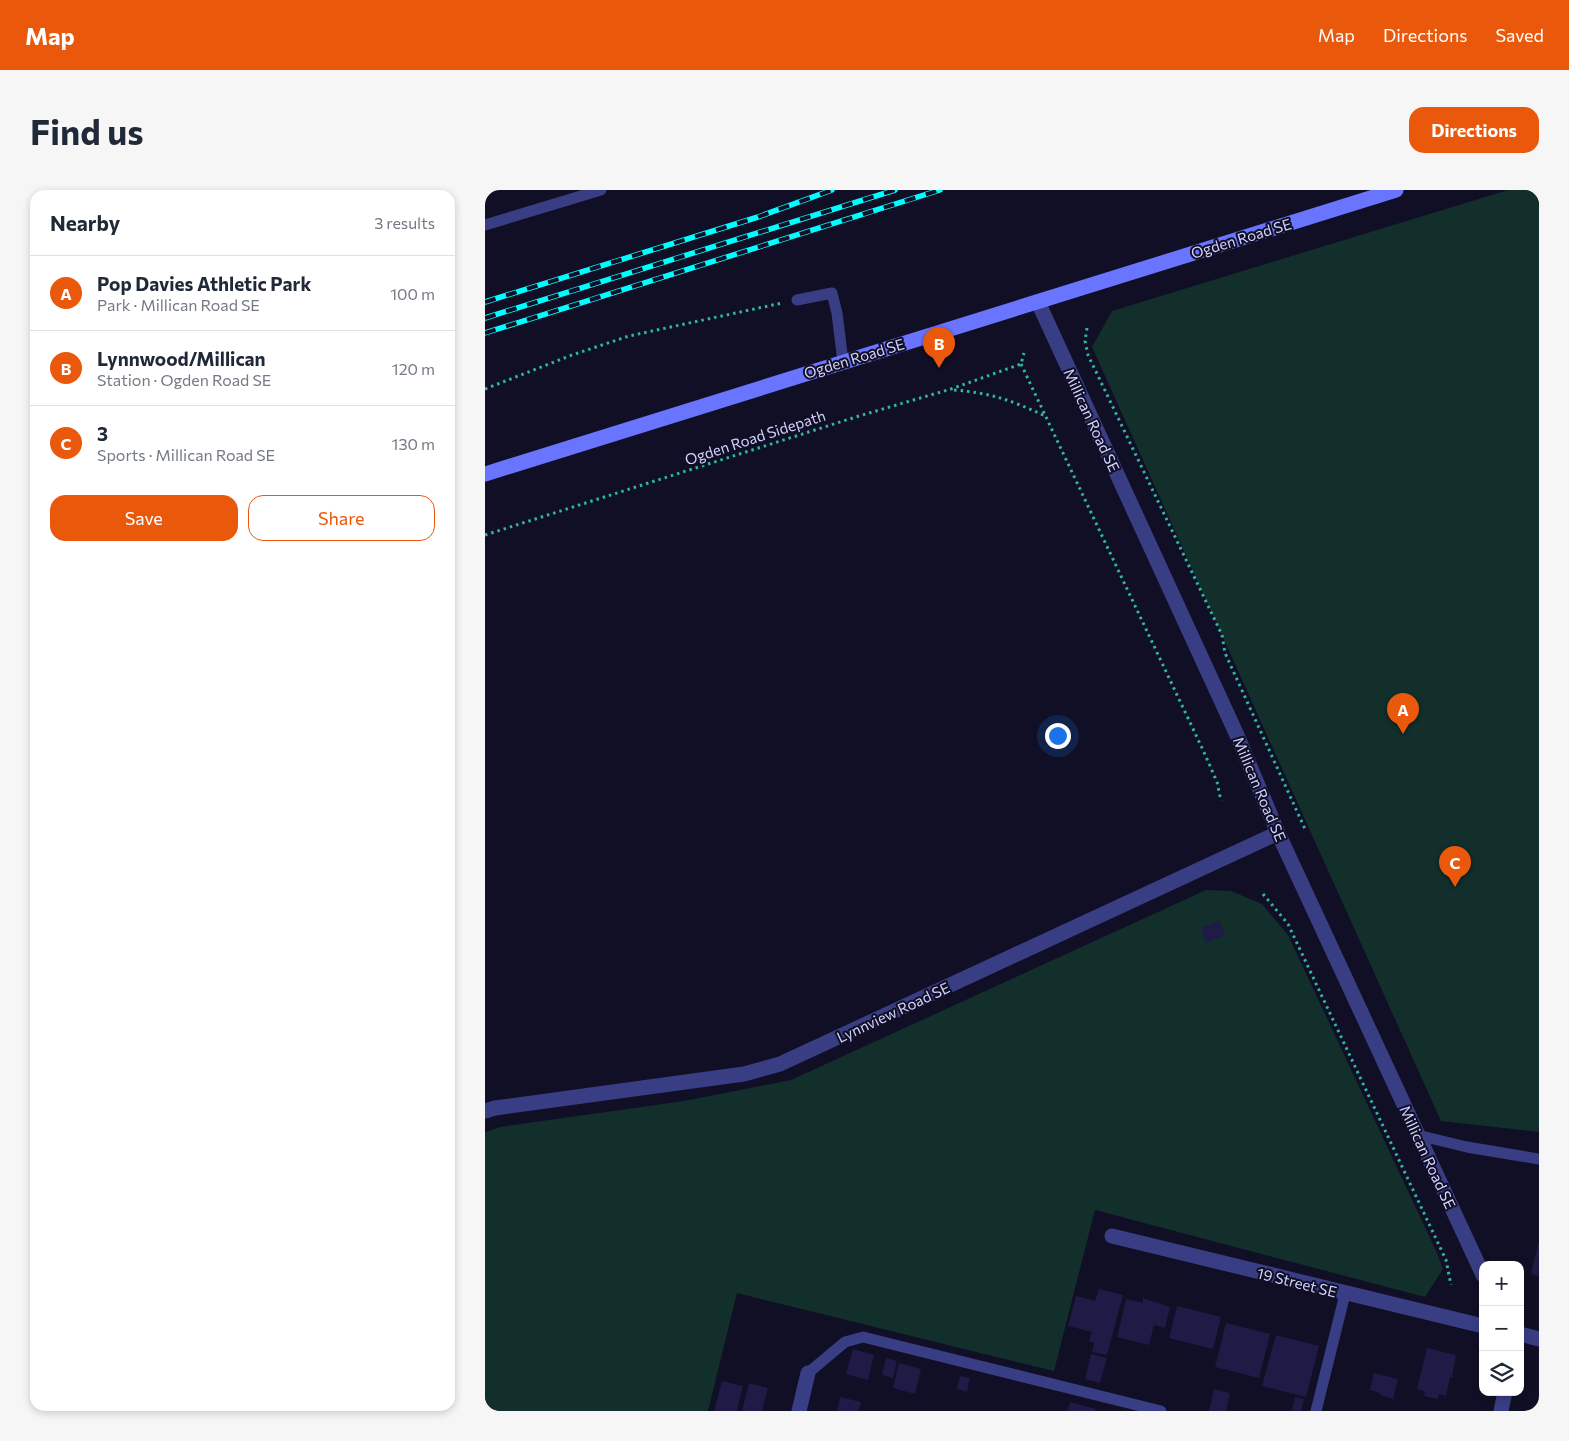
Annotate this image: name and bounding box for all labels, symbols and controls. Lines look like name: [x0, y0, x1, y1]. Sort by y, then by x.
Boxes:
text: Map: [25, 21, 75, 50]
text: Map: [1318, 24, 1355, 46]
text: Directions: [1383, 24, 1467, 46]
text: Saved: [1495, 24, 1544, 46]
button: Directions: [1409, 107, 1539, 153]
text: Find us: [30, 109, 144, 152]
text: Nearby: [50, 210, 120, 235]
text: 3 results: [374, 213, 435, 232]
street label: Ogden Road SE: [1189, 214, 1293, 262]
text: Pop Davies Athletic Park: [97, 272, 311, 295]
text: A: [60, 284, 72, 303]
text: 100 m: [390, 284, 435, 303]
text: Park · Millican Road SE: [97, 295, 260, 314]
pin: B: [923, 327, 955, 368]
street label: Ogden Road SE: [802, 334, 906, 382]
text: Lynnwood/Millican: [97, 347, 266, 370]
text: B: [61, 359, 71, 378]
text: 120 m: [392, 359, 435, 378]
street label: Millican Road SE: [1060, 365, 1124, 475]
text: Station · Ogden Road SE: [97, 370, 271, 389]
street label: Ogden Road Sidepath: [682, 406, 828, 468]
text: 3: [97, 422, 108, 445]
text: C: [61, 434, 71, 453]
text: 130 m: [392, 434, 435, 453]
text: Sports · Millican Road SE: [97, 445, 275, 464]
button: Save: [50, 495, 238, 541]
button: Share: [248, 495, 435, 541]
pin: A: [1387, 693, 1419, 734]
your location: [1045, 723, 1071, 749]
street label: Millican Road SE: [1230, 734, 1290, 844]
pin: C: [1439, 846, 1471, 887]
street label: Lynnview Road SE: [834, 978, 952, 1046]
street label: Millican Road SE: [1396, 1102, 1460, 1212]
map controls: [1479, 1261, 1524, 1396]
button: +: [1479, 1261, 1524, 1306]
street label: 19 Street SE: [1255, 1263, 1339, 1301]
button: −: [1479, 1306, 1524, 1351]
button: layers: [1479, 1351, 1524, 1396]

